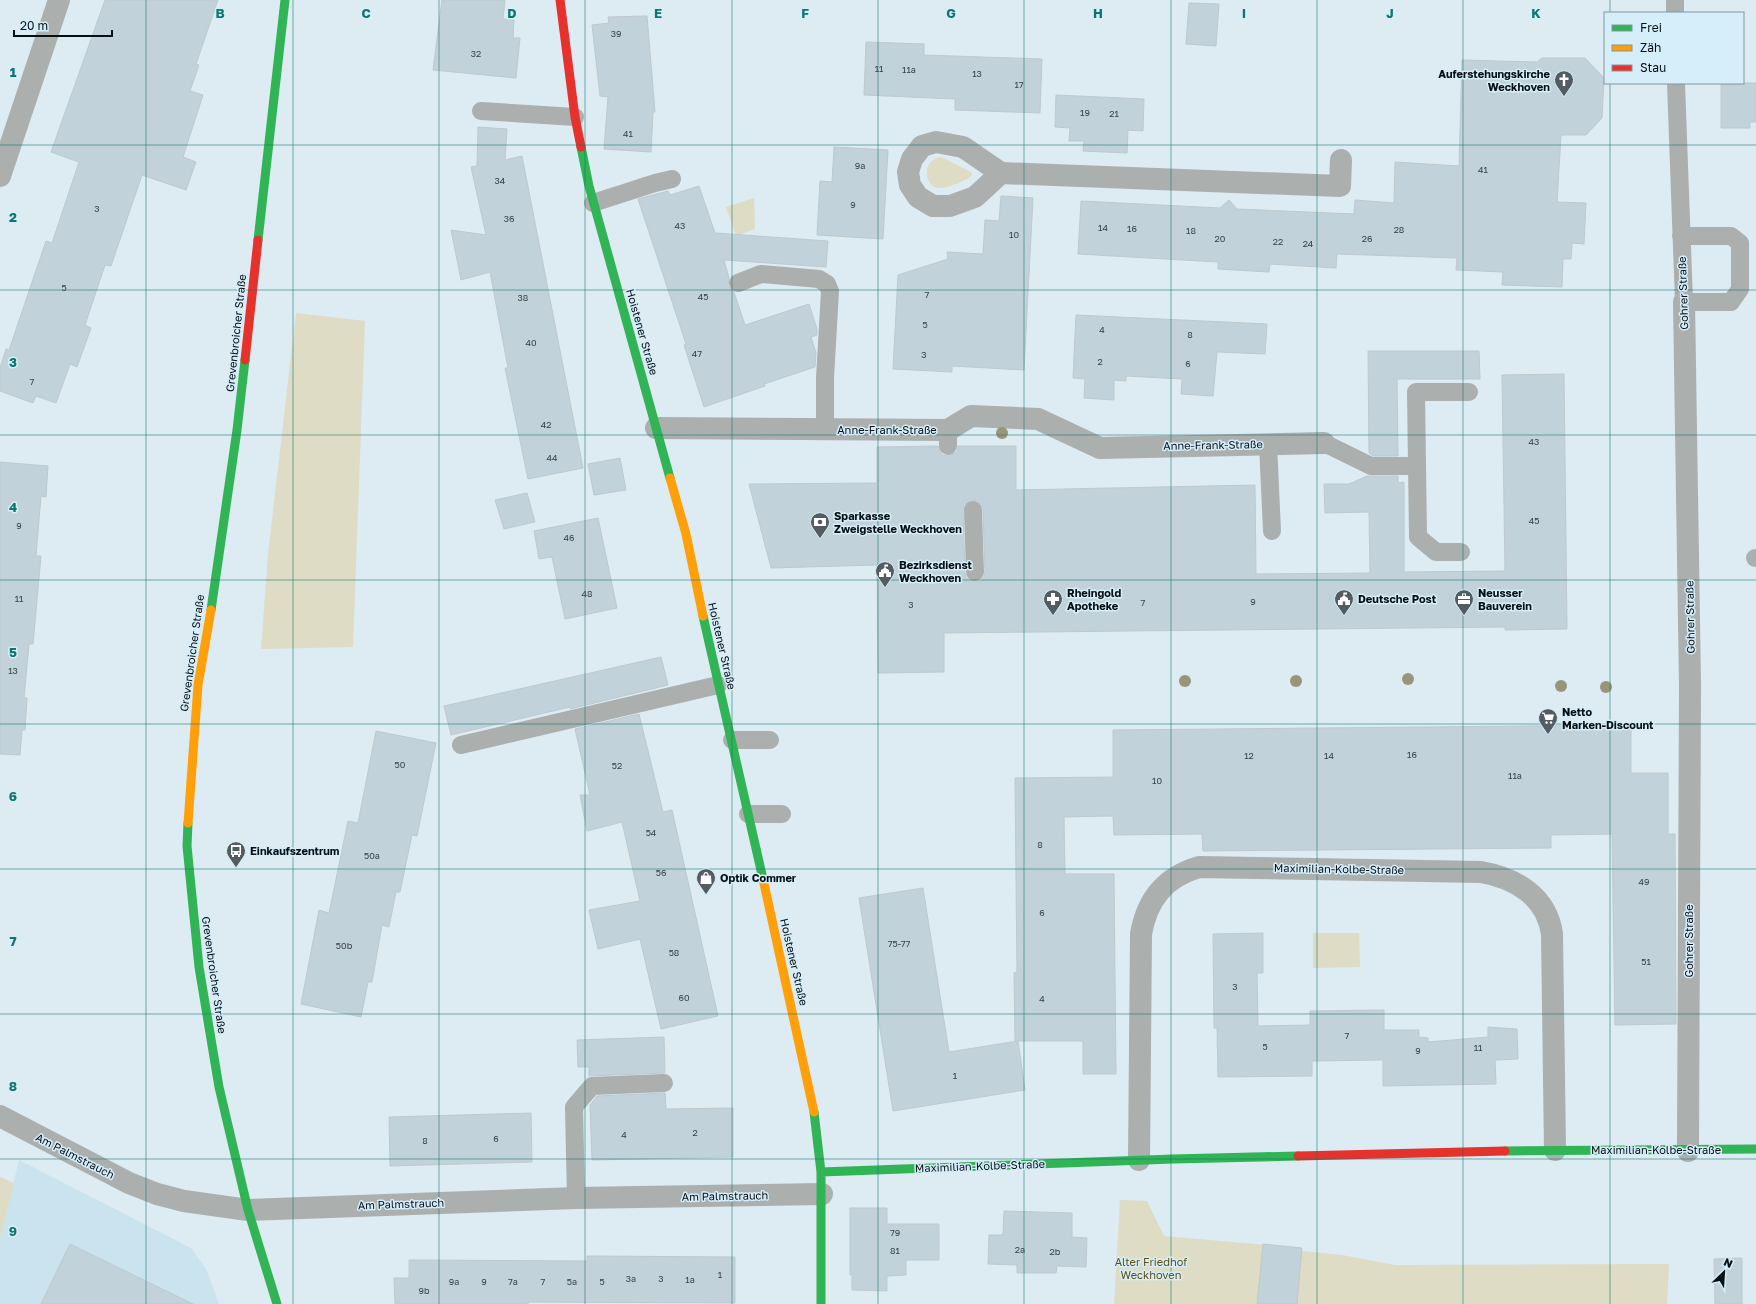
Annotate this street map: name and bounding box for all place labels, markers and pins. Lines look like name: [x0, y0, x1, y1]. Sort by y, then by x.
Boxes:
place label: Auferstehungskirche Weckhoven: [1438, 67, 1551, 93]
church icon: Auferstehungskirche Weckhoven: [1553, 69, 1575, 97]
place label: Sparkasse Zweigstelle Weckhoven: [834, 509, 962, 535]
bank icon: Sparkasse Zweigstelle Weckhoven: [809, 511, 831, 539]
place label: Bezirksdienst Weckhoven: [899, 558, 973, 584]
public building icon: Bezirksdienst Weckhoven: [874, 560, 896, 588]
place label: Rheingold Apotheke: [1067, 586, 1121, 612]
place label: Neusser Bauverein: [1478, 586, 1532, 612]
pharmacy icon: Rheingold Apotheke: [1042, 588, 1064, 616]
public building icon: Deutsche Post: [1333, 588, 1355, 616]
office icon: Neusser Bauverein: [1453, 588, 1475, 616]
place label: Deutsche Post: [1358, 592, 1437, 605]
place label: Netto Marken-Discount: [1562, 705, 1654, 731]
supermarket icon: Netto Marken-Discount: [1537, 707, 1559, 735]
bus stop icon: Einkaufszentrum: [225, 840, 247, 868]
place label: Einkaufszentrum: [250, 844, 340, 857]
shop icon: Optik Commer: [695, 867, 717, 895]
place label: Optik Commer: [720, 871, 797, 884]

